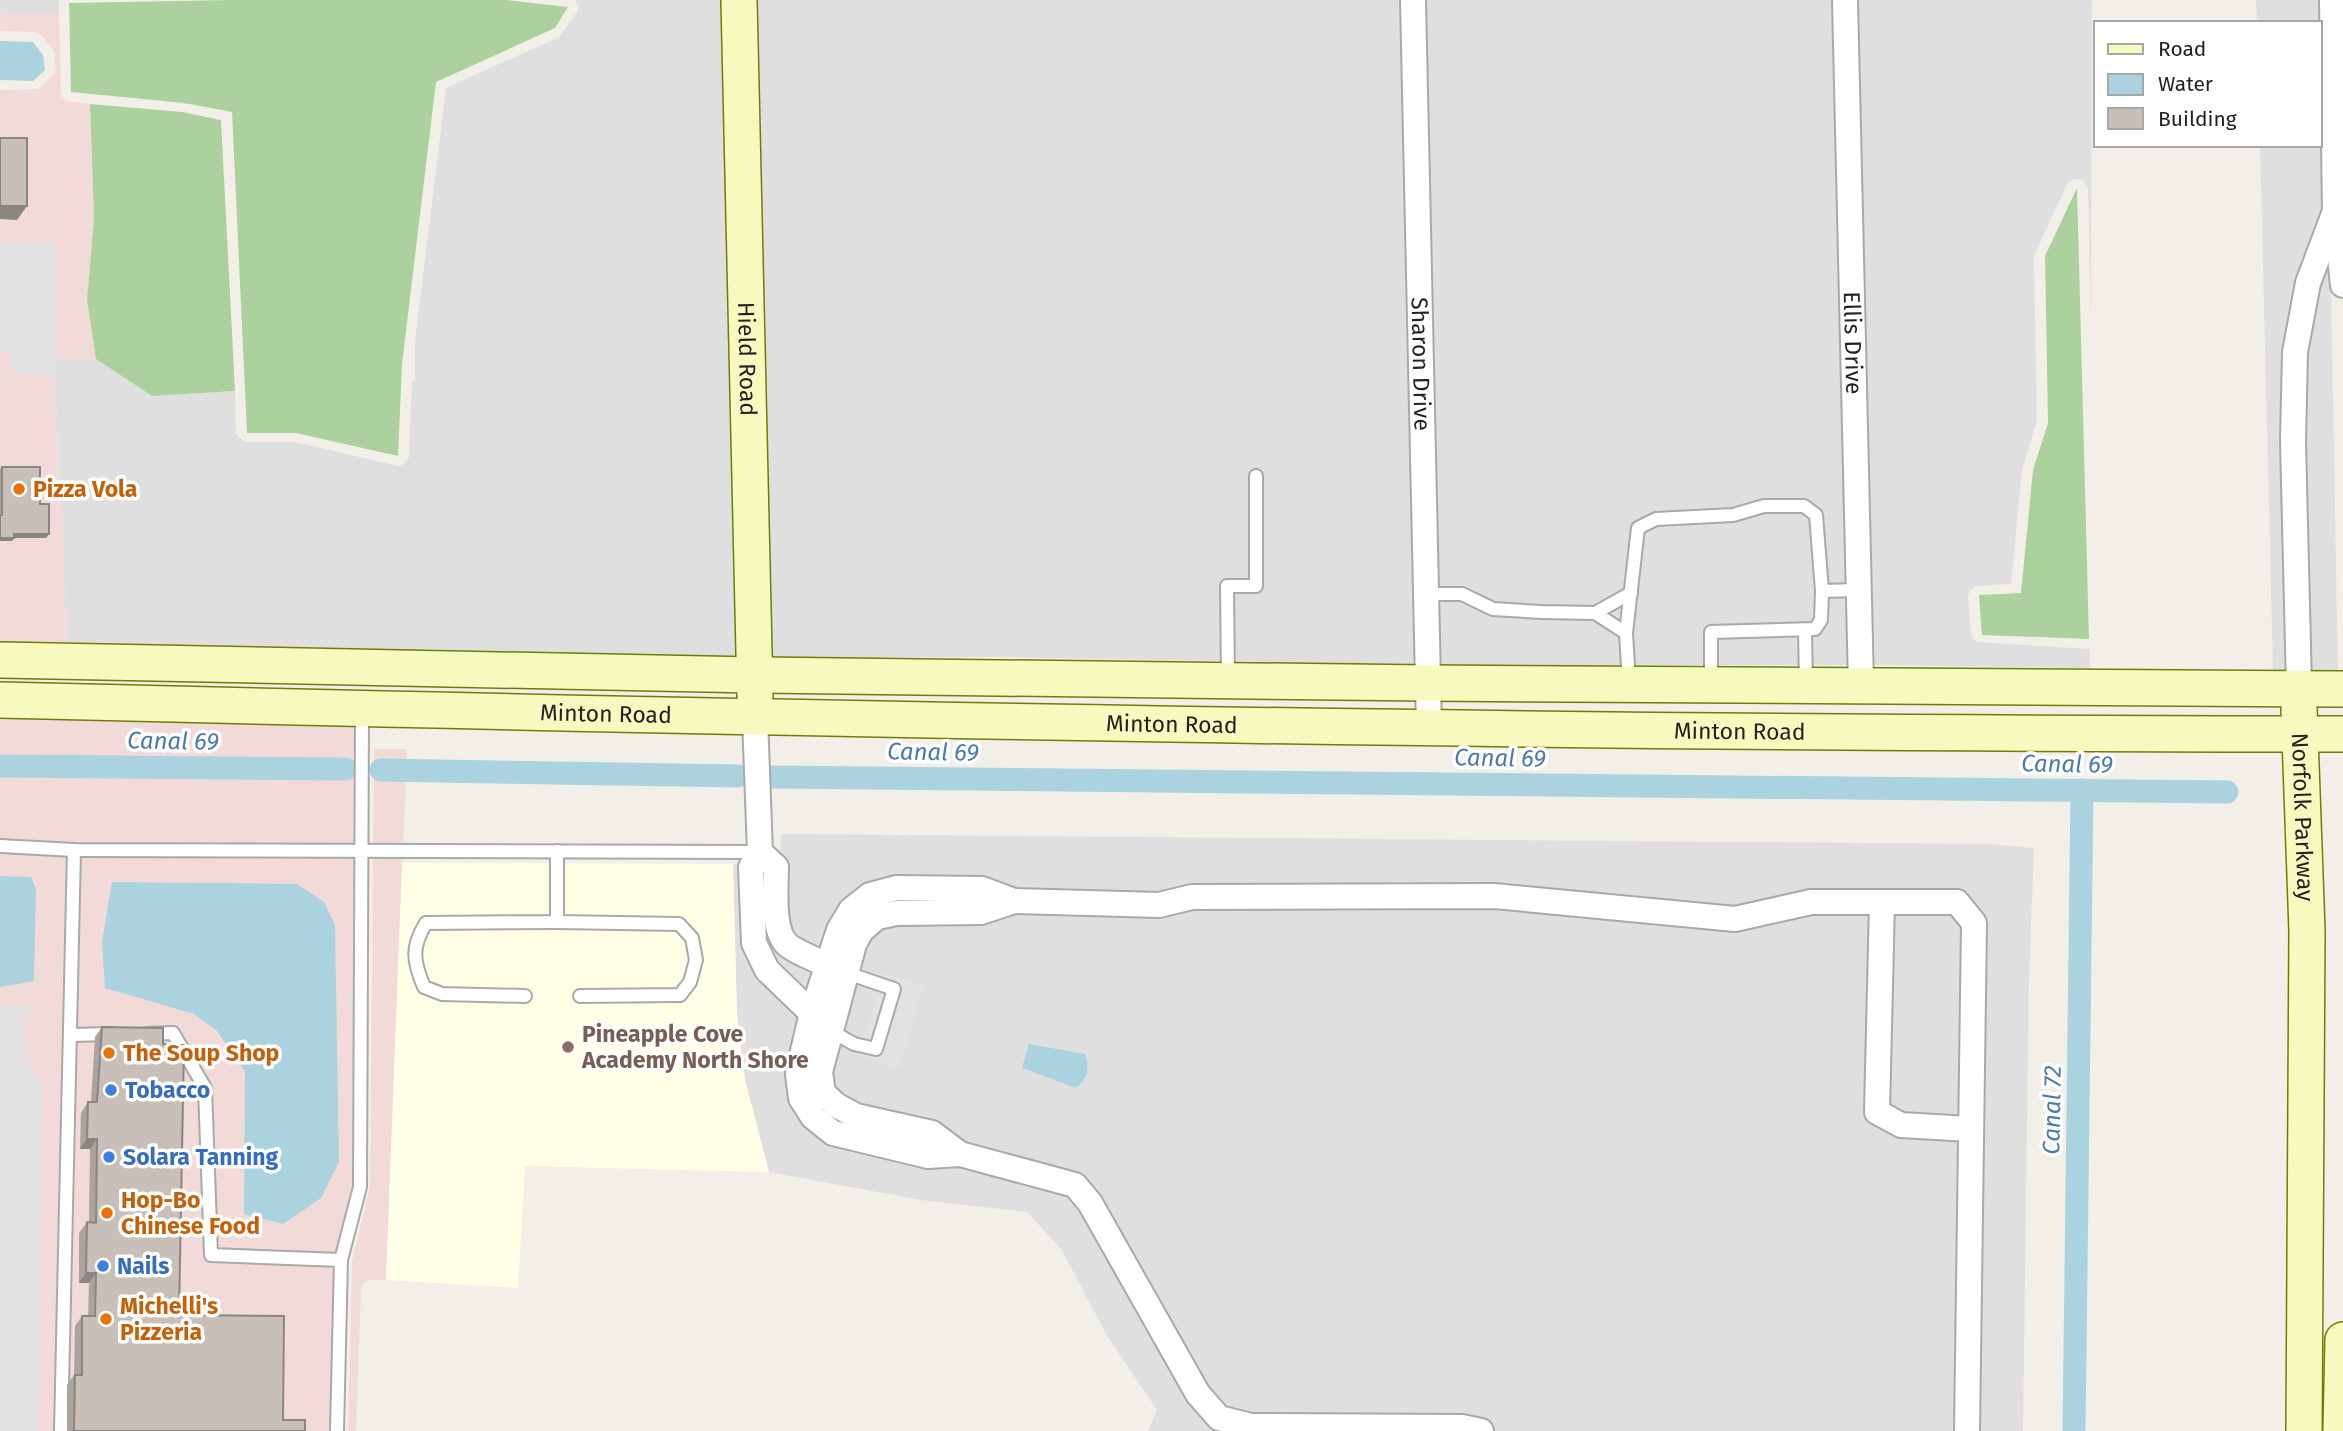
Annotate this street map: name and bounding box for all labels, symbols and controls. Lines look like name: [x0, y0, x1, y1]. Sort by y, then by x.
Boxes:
legend: [2094, 21, 2322, 147]
text: Road: [2158, 36, 2206, 62]
text: Water: [2158, 71, 2213, 97]
text: Building: [2158, 106, 2237, 132]
street label: Ellis Drive: [1838, 291, 1868, 395]
street label: Sharon Drive: [1406, 297, 1436, 431]
street label: Hield Road: [732, 301, 763, 416]
place label: Pizza Vola: [33, 475, 137, 503]
marker: Pizza Vola: [11, 481, 27, 497]
street label: Minton Road: [540, 698, 672, 729]
street label: Minton Road: [1106, 709, 1238, 739]
street label: Minton Road: [1674, 717, 1806, 746]
water label: Canal 69: [127, 726, 219, 756]
street label: Norfolk Parkway: [2286, 732, 2320, 902]
water label: Canal 69: [887, 737, 979, 767]
water label: Canal 69: [1454, 743, 1546, 773]
water label: Canal 69: [2021, 749, 2113, 779]
place label: Pineapple Cove Academy North Shore: [581, 1020, 809, 1074]
place label: The Soup Shop: [123, 1039, 279, 1067]
marker: Pineapple Cove Academy North Shore: [560, 1039, 576, 1055]
marker: The Soup Shop: [101, 1045, 117, 1061]
water label: Canal 72: [2037, 1065, 2067, 1155]
place label: Tobacco: [125, 1076, 210, 1104]
marker: Tobacco: [103, 1082, 119, 1098]
place label: Solara Tanning: [123, 1143, 279, 1171]
marker: Solara Tanning: [101, 1149, 117, 1165]
place label: Hop-Bo Chinese Food: [121, 1186, 260, 1240]
marker: Hop-Bo Chinese Food: [99, 1205, 115, 1221]
place label: Nails: [117, 1252, 169, 1280]
marker: Nails: [95, 1258, 111, 1274]
place label: Michelli's Pizzeria: [120, 1292, 218, 1346]
marker: Michelli's Pizzeria: [98, 1311, 114, 1327]

